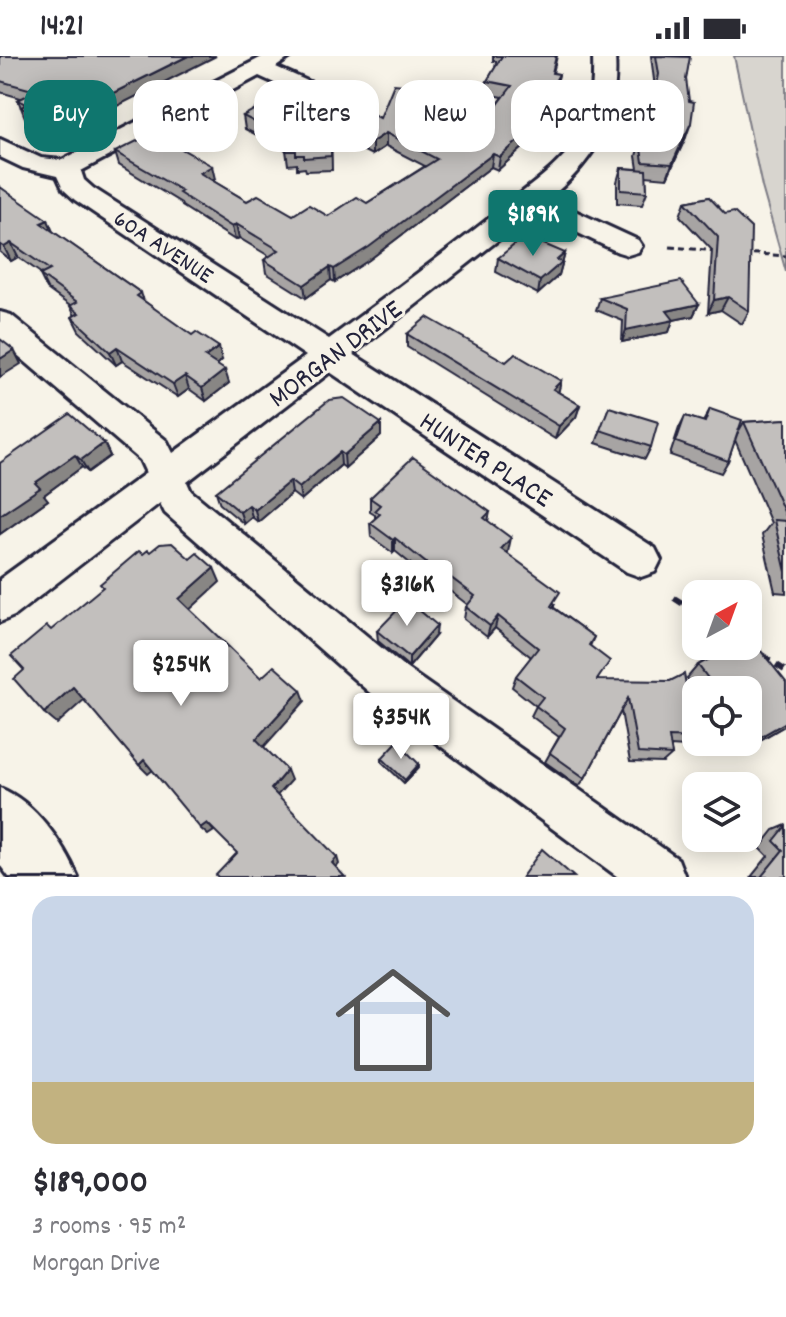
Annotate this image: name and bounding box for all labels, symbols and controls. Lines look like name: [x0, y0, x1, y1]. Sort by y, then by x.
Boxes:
text: 14:21: [40, 7, 84, 50]
chip: Buy: [24, 80, 117, 152]
chip: Rent: [133, 80, 238, 152]
chip: Filters: [254, 80, 379, 152]
chip: New: [395, 80, 495, 152]
chip: Apartment: [511, 80, 684, 152]
pin: $189K: [477, 190, 589, 258]
text: $189K: [506, 197, 560, 234]
street label: 60A AVENUE: [106, 203, 219, 294]
street label: MORGAN DRIVE: [262, 292, 413, 420]
street label: HUNTER PLACE: [410, 404, 559, 520]
pin: $316K: [351, 560, 463, 628]
text: $316K: [379, 567, 435, 604]
north arrow: [682, 580, 762, 660]
map controls: [682, 580, 762, 852]
pin: $254K: [125, 640, 237, 708]
text: $254K: [151, 647, 211, 684]
button: locate: [682, 676, 762, 756]
pin: $354K: [345, 693, 457, 761]
text: $354K: [371, 700, 431, 737]
button: layers: [682, 772, 762, 852]
icon: home: [321, 948, 465, 1092]
text: $189,000: [32, 1160, 148, 1209]
text: 3 rooms · 95 m²: [32, 1209, 186, 1246]
text: Morgan Drive: [32, 1246, 160, 1283]

